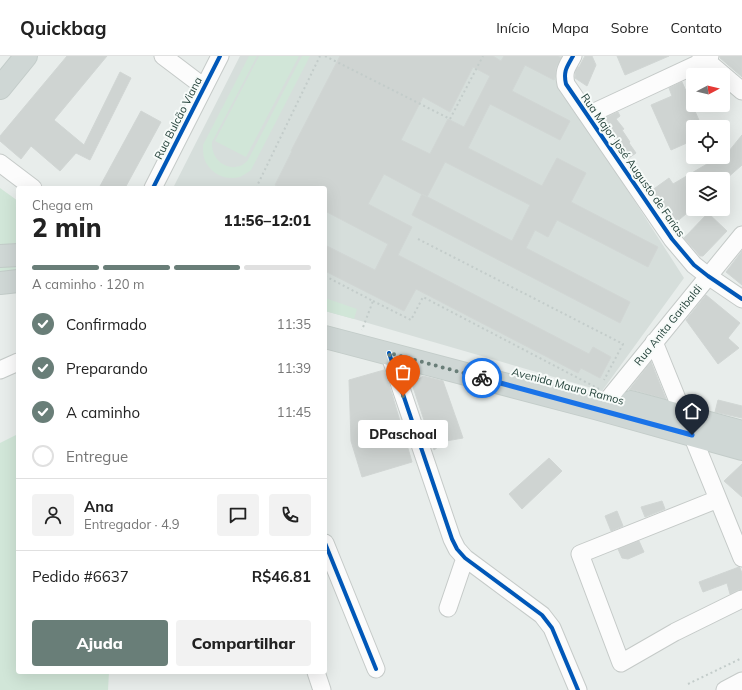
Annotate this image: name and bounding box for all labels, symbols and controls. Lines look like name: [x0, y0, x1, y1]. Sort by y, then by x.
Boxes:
text: Quickbag: [20, 16, 107, 40]
text: Início: [496, 19, 530, 37]
text: Mapa: [552, 19, 589, 37]
text: Sobre: [611, 19, 649, 37]
text: Contato: [671, 19, 722, 37]
north arrow: [686, 68, 730, 112]
map controls: [686, 68, 730, 216]
street label: Rua Bulcão Viana: [151, 74, 205, 162]
street label: Rua Major José Augusto de Farias: [578, 91, 688, 239]
button: locate: [686, 120, 730, 164]
button: layers: [686, 172, 730, 216]
text: Chega em: [32, 197, 93, 213]
text: 2 min: [32, 211, 102, 244]
text: 11:56–12:01: [224, 211, 311, 230]
text: A caminho · 120 m: [32, 276, 144, 292]
street label: Rua Anita Garibaldi: [631, 282, 705, 368]
icon: check: [32, 313, 54, 335]
text: Confirmado: [66, 315, 147, 334]
text: 11:35: [277, 316, 311, 332]
pin: [386, 355, 420, 396]
icon: check: [32, 357, 54, 379]
courier: [462, 358, 502, 398]
text: Preparando: [66, 359, 148, 378]
text: 11:39: [277, 360, 311, 376]
icon: bag: [392, 361, 414, 383]
street label: Avenida Mauro Ramos: [510, 364, 626, 408]
icon: bike: [471, 367, 493, 389]
pin: [675, 394, 709, 435]
icon: home: [681, 400, 703, 422]
icon: check: [32, 401, 54, 423]
text: A caminho: [66, 403, 140, 422]
text: 11:45: [277, 404, 311, 420]
callout: DPaschoal: [358, 420, 448, 448]
text: DPaschoal: [369, 426, 437, 442]
text: Entregue: [66, 447, 128, 466]
button: person: [32, 494, 74, 536]
button: chat: [217, 494, 259, 536]
button: phone: [269, 494, 311, 536]
text: Ana: [84, 497, 114, 516]
text: Entregador · 4.9: [84, 516, 179, 532]
text: Pedido #6637: [32, 567, 129, 586]
text: R$46.81: [252, 567, 311, 586]
button: Ajuda: [32, 620, 168, 666]
button: Compartilhar: [176, 620, 311, 666]

